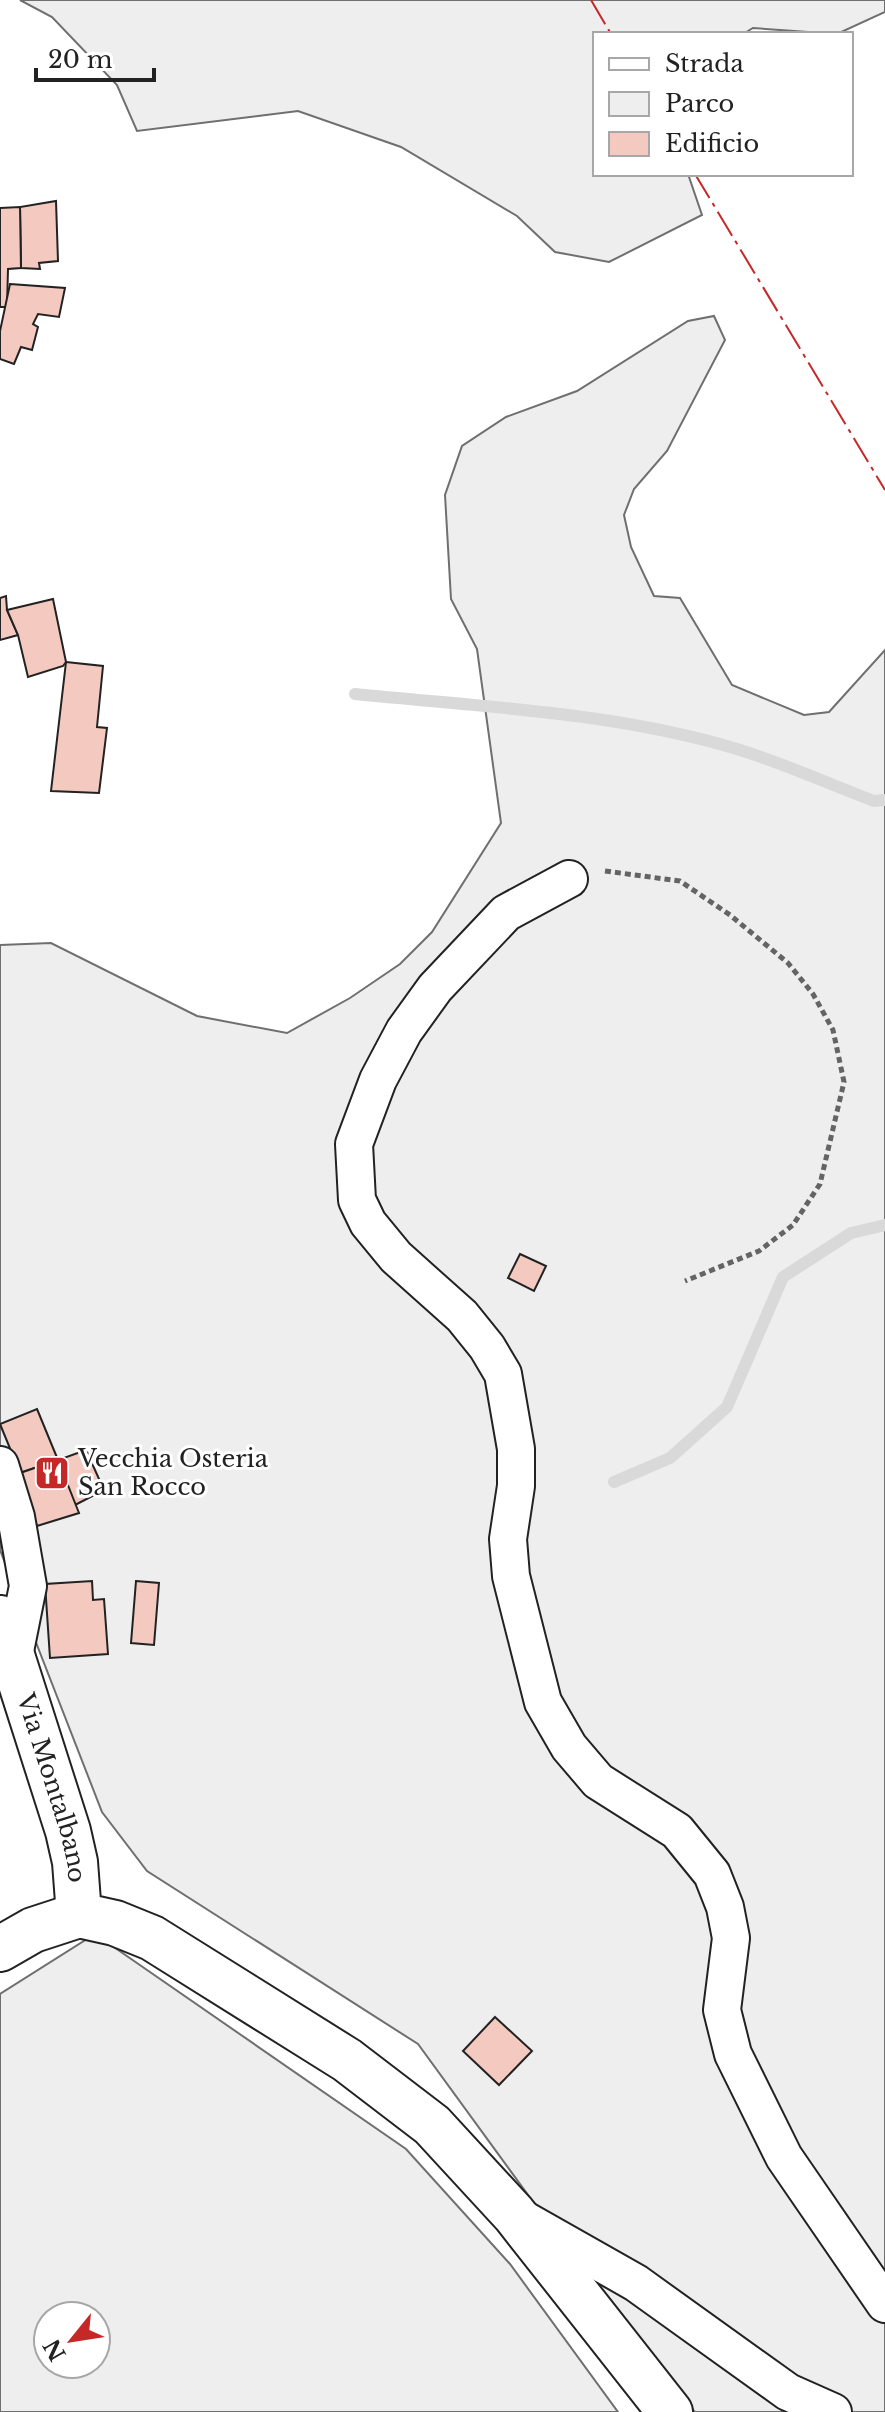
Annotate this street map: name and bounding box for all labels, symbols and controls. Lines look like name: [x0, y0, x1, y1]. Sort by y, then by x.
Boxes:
scale bar: [36, 32, 154, 82]
legend: [593, 32, 853, 176]
text: 20 m: [48, 45, 113, 74]
text: Strada: [665, 49, 744, 78]
text: Parco: [665, 89, 734, 118]
text: Edificio: [665, 129, 759, 158]
place label: Vecchia Osteria San Rocco: [77, 1444, 269, 1501]
restaurant icon: Vecchia Osteria San Rocco: [33, 1454, 71, 1492]
street label: Via Montalbano: [11, 1689, 92, 1884]
north arrow: [32, 2300, 112, 2380]
text: N: [38, 2334, 72, 2365]

